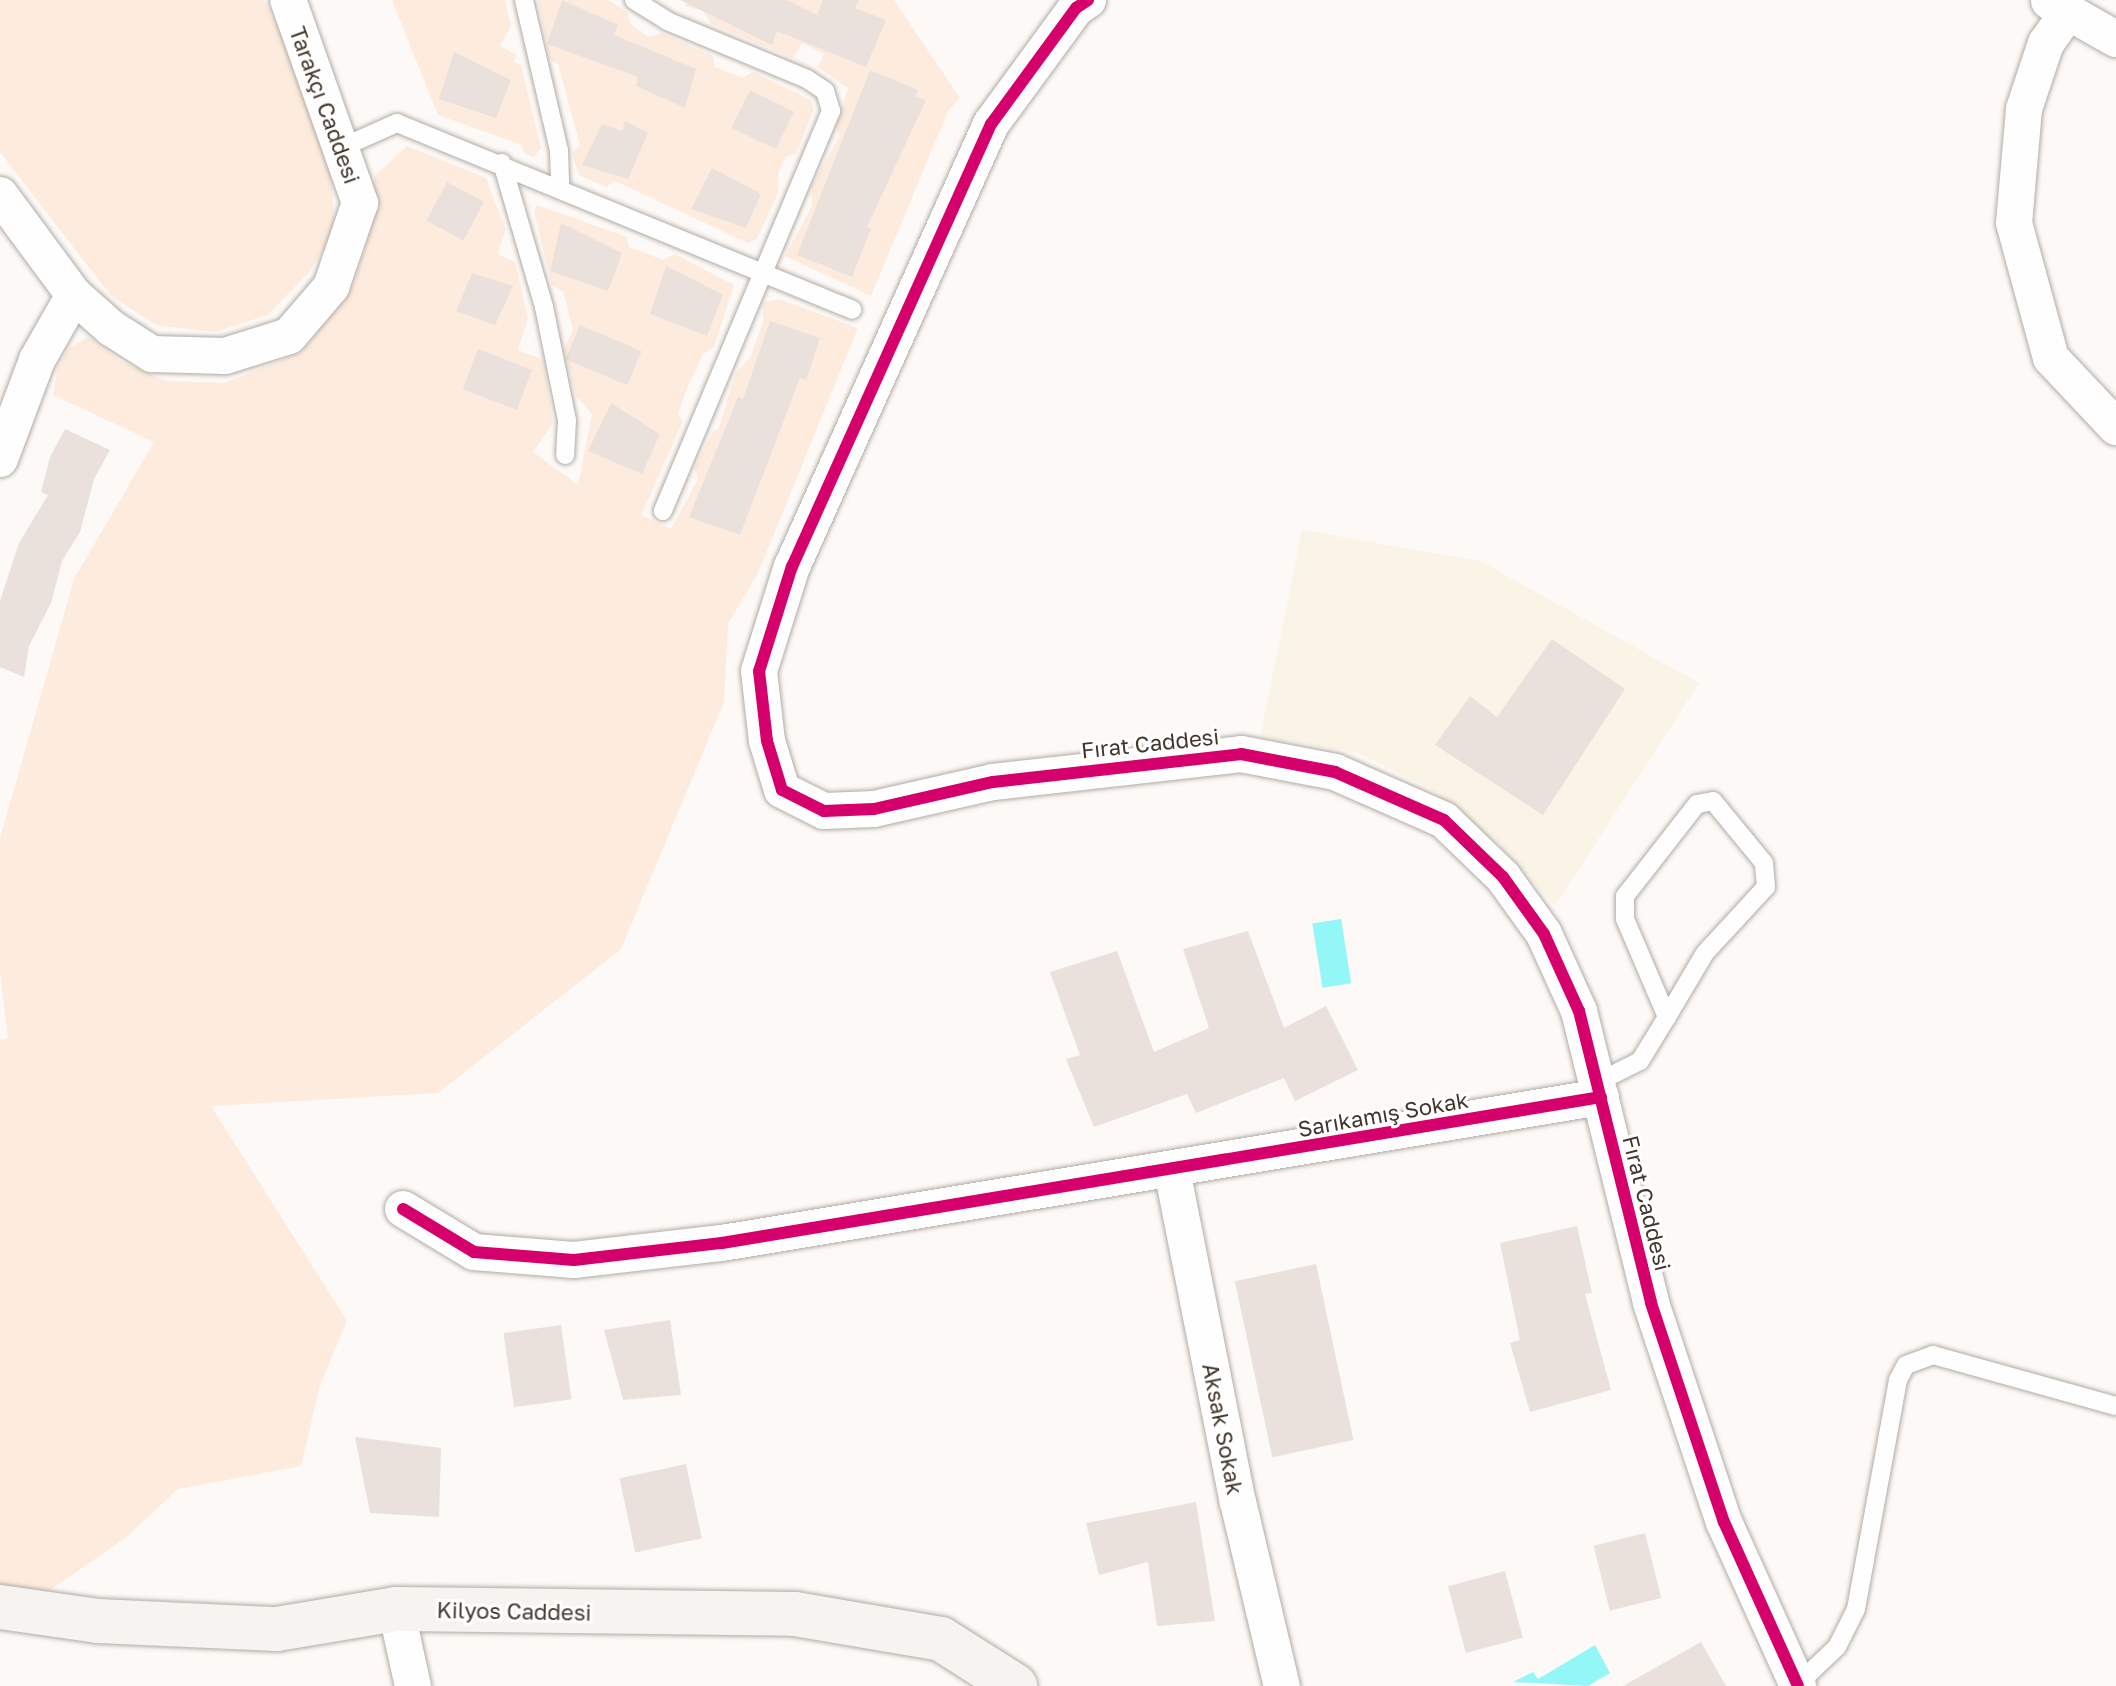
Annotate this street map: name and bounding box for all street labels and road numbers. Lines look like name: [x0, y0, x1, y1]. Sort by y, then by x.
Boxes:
street label: Tarakçı Caddesi: [284, 23, 366, 187]
street label: Fırat Caddesi: [1080, 723, 1220, 763]
street label: Sarıkamış Sokak: [1296, 1086, 1470, 1142]
street label: Fırat Caddesi: [1617, 1133, 1677, 1273]
street label: Aksak Sokak: [1197, 1361, 1249, 1497]
street label: Kilyos Caddesi: [436, 1596, 592, 1626]

